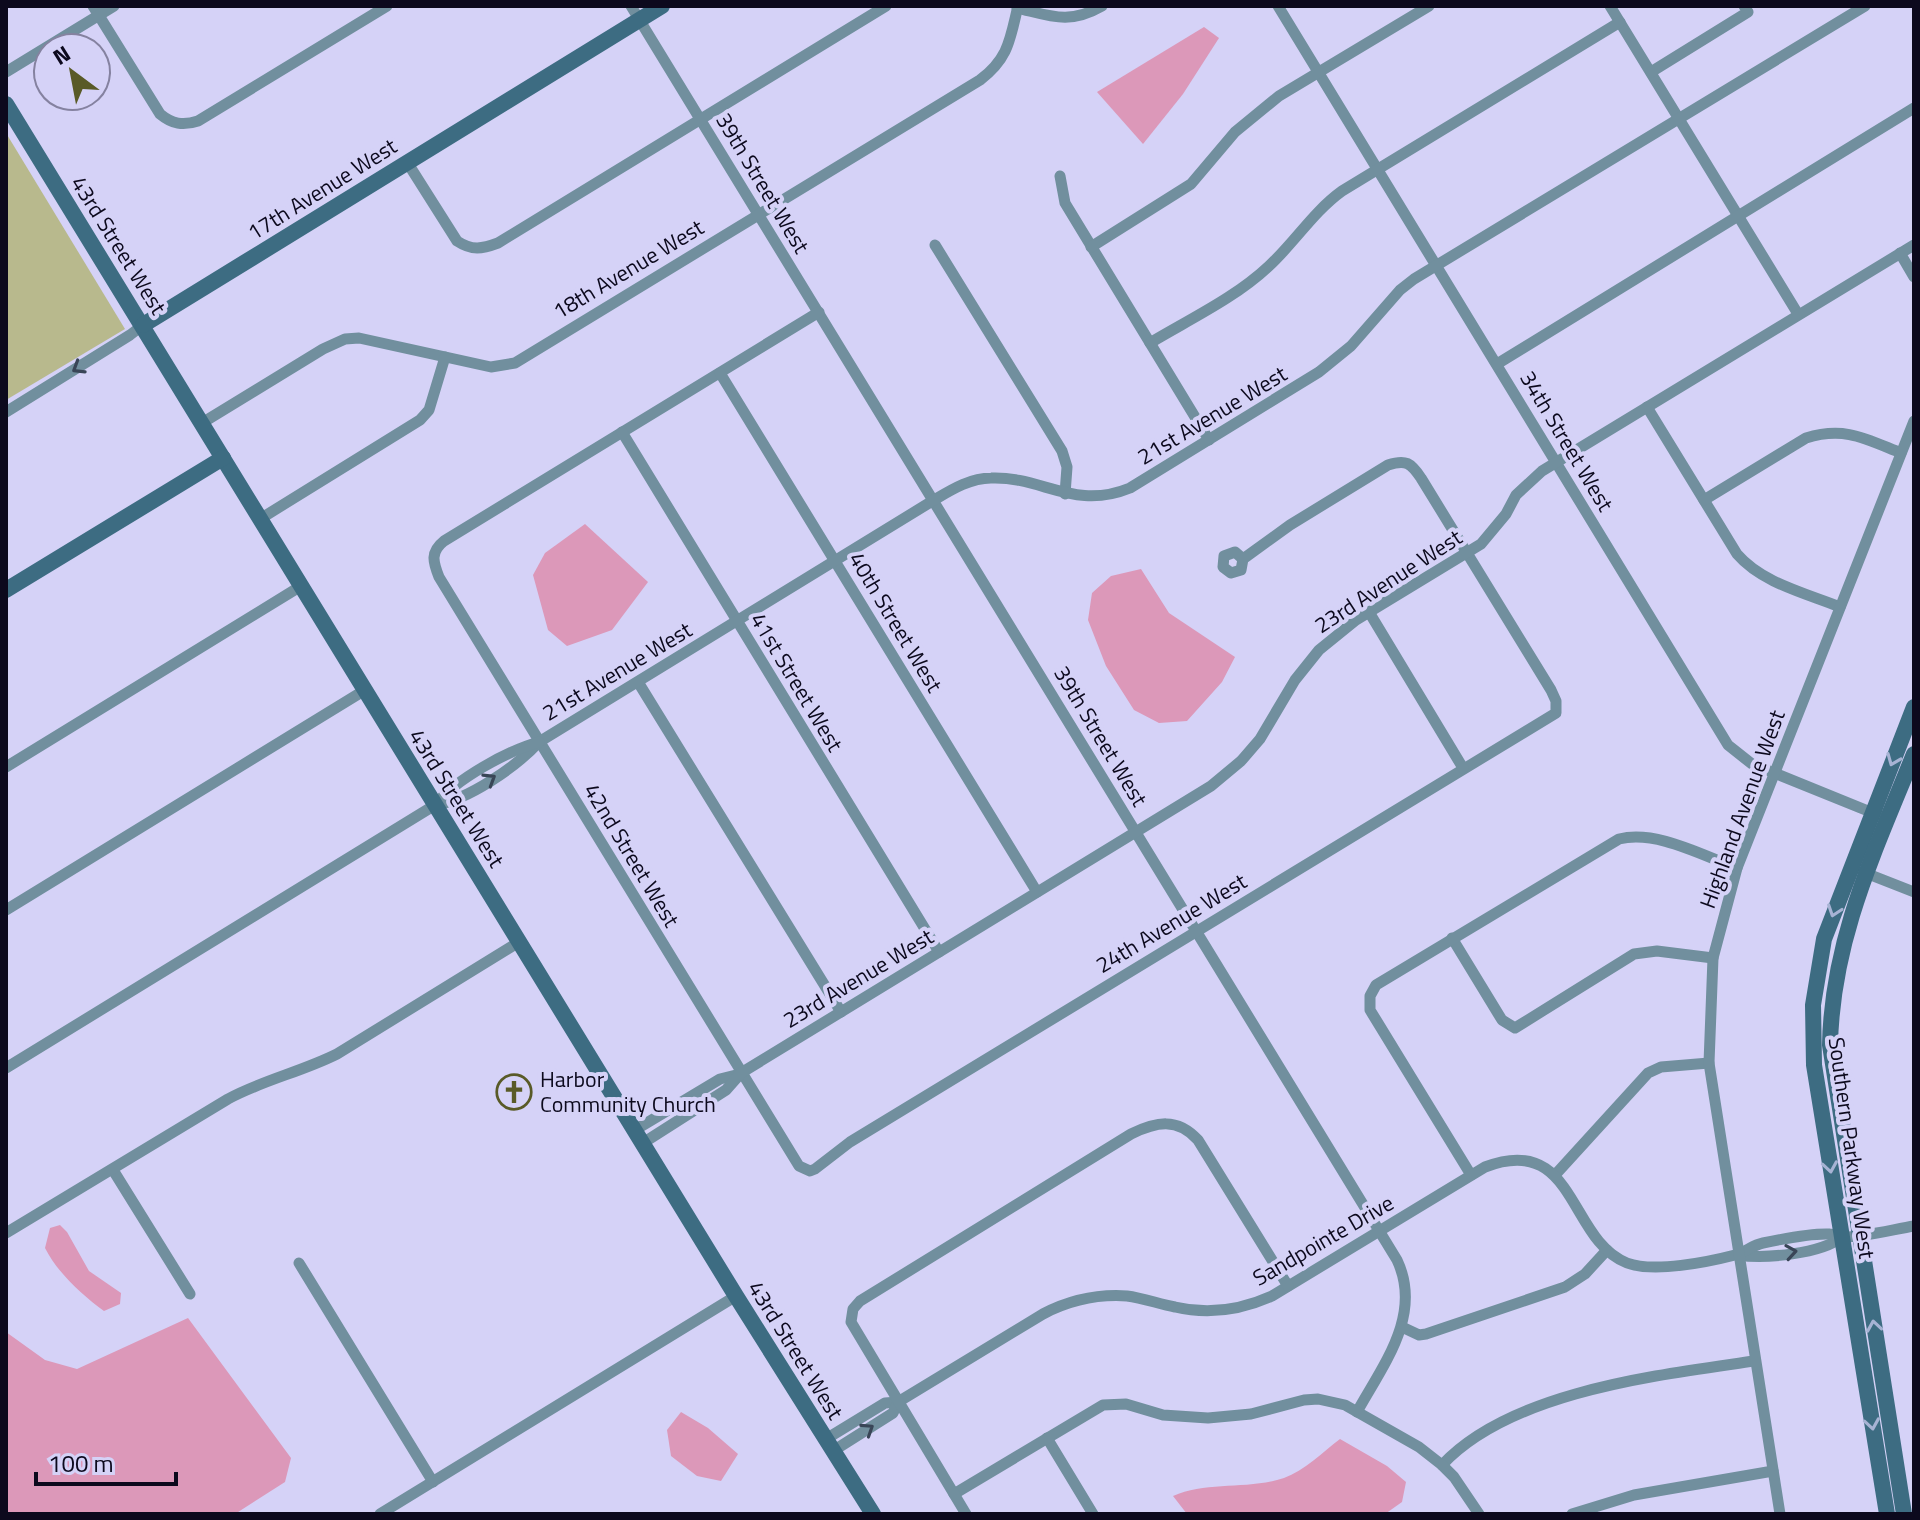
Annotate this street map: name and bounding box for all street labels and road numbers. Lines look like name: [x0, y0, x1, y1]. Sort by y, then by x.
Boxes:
street label: 39th Street West: [708, 106, 819, 260]
street label: 17th Avenue West: [241, 129, 404, 249]
street label: 43rd Street West: [63, 169, 175, 321]
street label: 18th Avenue West: [546, 210, 710, 328]
street label: 21st Avenue West: [1131, 357, 1294, 473]
street label: 34th Street West: [1512, 364, 1623, 518]
street label: 23rd Avenue West: [1307, 520, 1469, 642]
street label: 40th Street West: [841, 545, 952, 699]
street label: 41st Street West: [742, 606, 852, 758]
street label: 21st Avenue West: [536, 613, 699, 729]
street label: 39th Street West: [1046, 659, 1157, 813]
street label: Highland Avenue West: [1690, 705, 1794, 913]
street label: 43rd Street West: [401, 722, 513, 874]
street label: 42nd Street West: [576, 777, 689, 934]
street label: 24th Avenue West: [1089, 864, 1253, 982]
street label: 23rd Avenue West: [776, 919, 940, 1036]
street label: Southern Parkway West: [1820, 1035, 1884, 1261]
street label: Sandpointe Drive: [1246, 1186, 1400, 1294]
street label: 43rd Street West: [740, 1274, 852, 1426]

